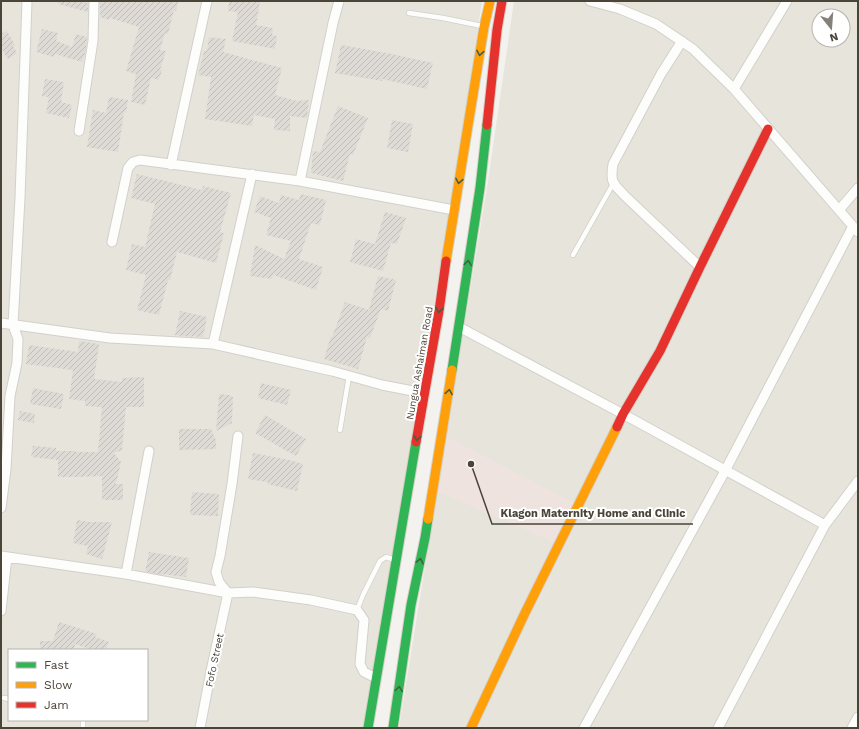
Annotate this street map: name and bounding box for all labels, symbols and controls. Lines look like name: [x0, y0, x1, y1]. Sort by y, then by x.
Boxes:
north arrow: [811, 8, 851, 48]
text: N: [828, 30, 840, 44]
one-way arrow: [476, 50, 485, 56]
one-way arrow: [455, 178, 463, 184]
one-way arrow: [463, 260, 472, 266]
street label: Nungua Ashaiman Road: [404, 305, 435, 421]
one-way arrow: [435, 307, 444, 313]
one-way arrow: [444, 388, 453, 395]
one-way arrow: [413, 435, 422, 441]
callout: Klagon Maternity Home and Clinic: [492, 501, 693, 524]
text: Klagon Maternity Home and Clinic: [501, 507, 685, 520]
one-way arrow: [416, 558, 424, 564]
street label: Fofo Street: [203, 631, 226, 688]
legend: [8, 649, 148, 721]
text: Fast: [44, 658, 69, 672]
text: Slow: [44, 678, 72, 692]
one-way arrow: [394, 686, 403, 692]
text: Jam: [44, 698, 69, 712]

